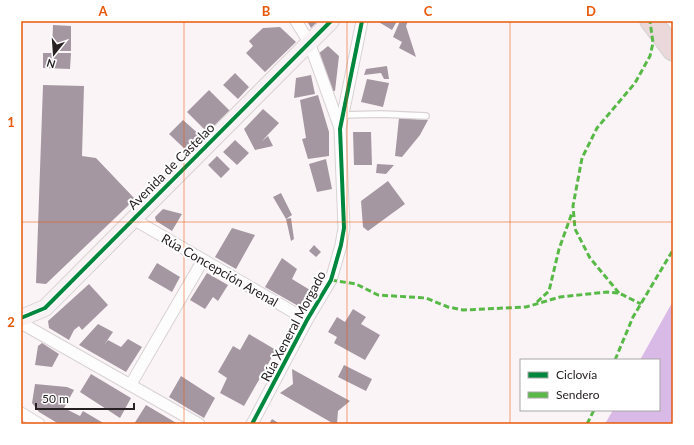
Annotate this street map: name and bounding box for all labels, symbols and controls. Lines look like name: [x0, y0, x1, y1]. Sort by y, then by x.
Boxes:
text: A: [97, 3, 108, 19]
text: B: [262, 3, 271, 19]
text: C: [424, 3, 433, 19]
text: D: [586, 3, 596, 19]
north arrow: [34, 34, 74, 74]
text: N: [45, 57, 57, 71]
text: 1: [7, 114, 15, 130]
street label: Avenida de Castelao: [124, 119, 218, 213]
street label: Rúa Concepción Arenal: [159, 230, 281, 310]
street label: Rúa Xeneral Morgado: [257, 268, 329, 384]
text: 2: [7, 314, 15, 330]
legend: [520, 359, 660, 411]
text: Ciclovía: [556, 367, 597, 382]
scale bar: [36, 385, 134, 411]
text: Sendero: [556, 387, 600, 402]
text: 50 m: [42, 391, 69, 406]

